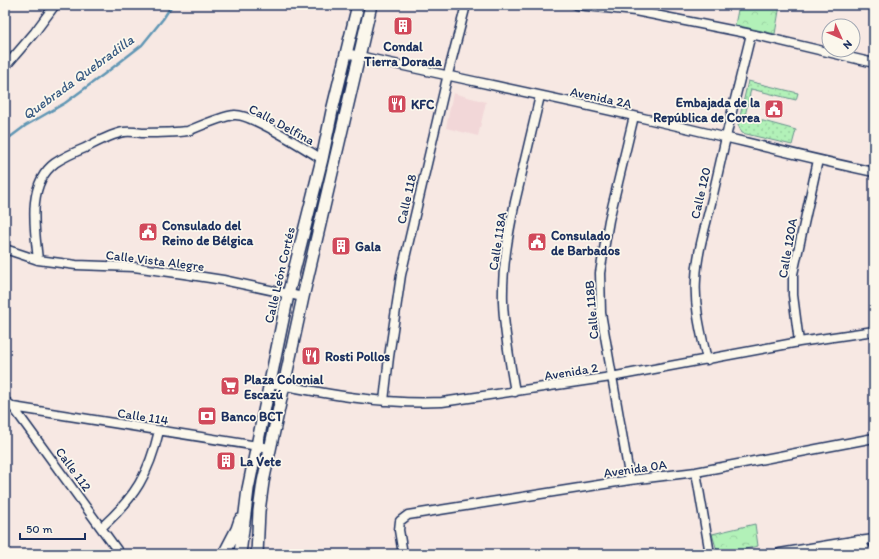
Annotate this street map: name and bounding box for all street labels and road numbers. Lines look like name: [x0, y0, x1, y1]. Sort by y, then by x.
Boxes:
street label: Avenida 2A: [569, 84, 634, 111]
street label: Calle Delfina: [246, 101, 317, 148]
street label: Calle 120: [687, 166, 714, 220]
street label: Calle 118: [393, 173, 420, 226]
street label: Calle 118A: [485, 210, 510, 271]
street label: Calle 120A: [775, 216, 800, 279]
street label: Calle León Cortés: [261, 225, 298, 325]
street label: Calle Vista Alegre: [105, 247, 205, 274]
street label: Calle 118B: [581, 280, 602, 340]
street label: Avenida 2: [543, 360, 599, 383]
street label: Calle 114: [116, 405, 170, 428]
street label: Calle 112: [53, 444, 95, 494]
street label: Avenida 0A: [602, 457, 668, 480]

